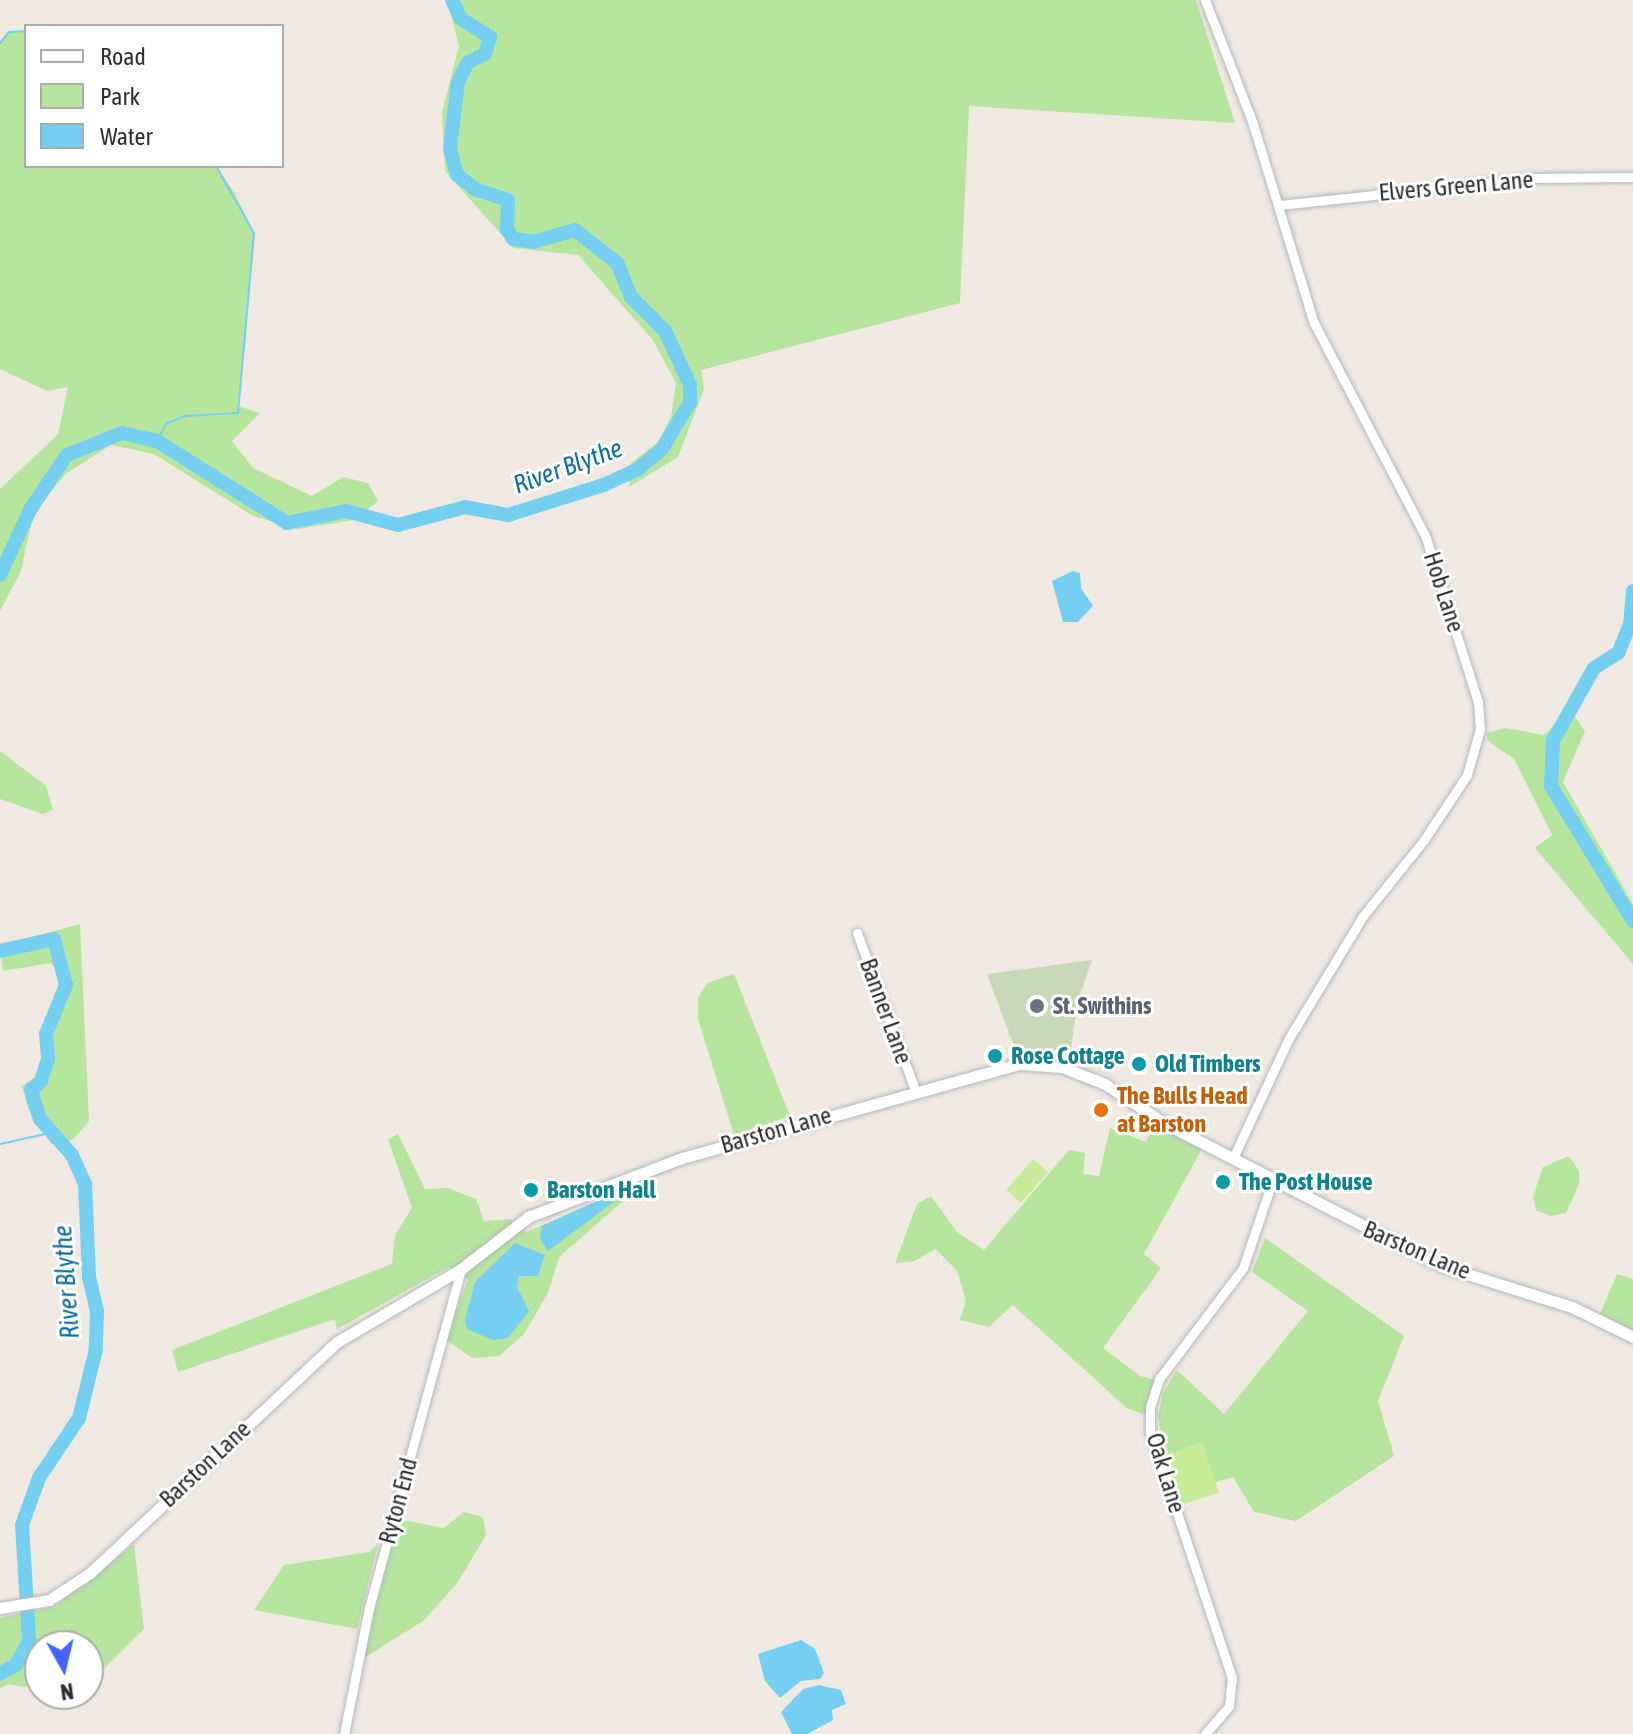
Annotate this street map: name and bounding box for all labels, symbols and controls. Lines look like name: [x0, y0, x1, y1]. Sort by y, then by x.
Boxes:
legend: [24, 24, 284, 168]
text: Road: [100, 43, 146, 70]
text: Park: [100, 83, 140, 110]
text: Water: [100, 123, 153, 150]
street label: Elvers Green Lane: [1377, 165, 1535, 207]
water label: River Blythe: [509, 433, 627, 501]
street label: Hob Lane: [1418, 548, 1470, 636]
street label: Banner Lane: [854, 954, 918, 1068]
place label: St. Swithins: [1053, 992, 1151, 1020]
marker: St. Swithins: [1028, 997, 1046, 1015]
place label: Rose Cottage: [1011, 1042, 1125, 1070]
marker: Rose Cottage: [986, 1047, 1004, 1065]
place label: Old Timbers: [1155, 1050, 1260, 1078]
marker: Old Timbers: [1130, 1055, 1148, 1073]
place label: The Bulls Head at Barston: [1117, 1082, 1248, 1138]
street label: Barston Lane: [717, 1100, 835, 1160]
marker: The Bulls Head at Barston: [1092, 1101, 1110, 1119]
place label: The Post House: [1239, 1168, 1373, 1196]
marker: The Post House: [1214, 1173, 1232, 1191]
place label: Barston Hall: [547, 1176, 656, 1204]
marker: Barston Hall: [522, 1181, 540, 1199]
street label: Barston Lane: [1359, 1214, 1475, 1286]
water label: River Blythe: [47, 1224, 87, 1340]
street label: Barston Lane: [154, 1415, 256, 1513]
street label: Oak Lane: [1140, 1430, 1192, 1516]
street label: Ryton End: [373, 1455, 423, 1547]
north arrow: [24, 1630, 104, 1710]
text: N: [59, 1678, 75, 1706]

